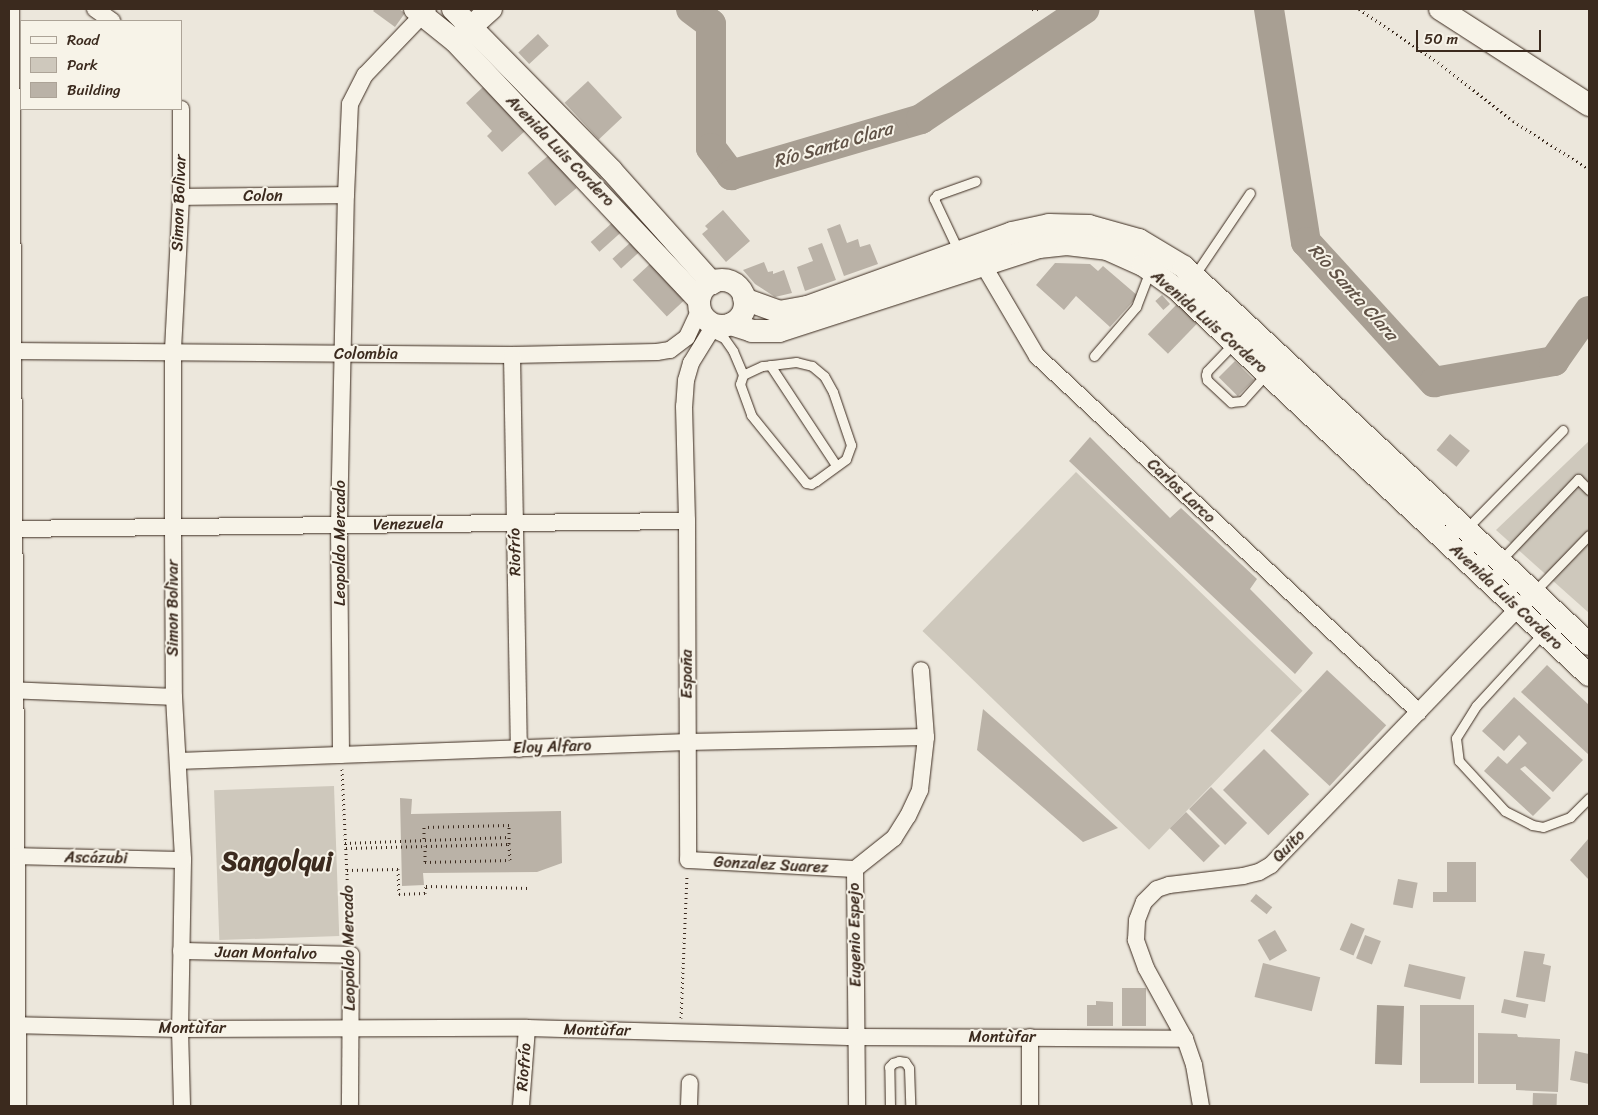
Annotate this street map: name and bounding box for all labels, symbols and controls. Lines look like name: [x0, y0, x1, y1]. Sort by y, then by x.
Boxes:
legend: [20, 20, 182, 110]
scale bar: [1418, 20, 1543, 52]
text: 50 m: [1424, 26, 1458, 52]
text: Road: [67, 27, 99, 53]
text: Park: [67, 52, 98, 78]
text: Building: [67, 77, 121, 103]
street label: Avenida Luis Cordero: [502, 91, 618, 211]
water label: Río Santa Clara: [771, 118, 895, 172]
street label: Simon Bolìvar: [168, 154, 190, 252]
street label: Colon: [243, 186, 283, 206]
water label: Río Santa Clara: [1304, 239, 1402, 345]
street label: Avenida Luis Cordero: [1147, 266, 1271, 378]
street label: Colombia: [334, 344, 398, 364]
street label: Carlos Larco: [1143, 455, 1219, 527]
street label: Leopoldo Mercado: [330, 480, 350, 606]
street label: Venezuela: [373, 514, 443, 534]
street label: Riofrío: [505, 528, 525, 576]
street label: Avenida Luis Cordero: [1446, 540, 1566, 654]
street label: Simon Bolìvar: [163, 560, 183, 656]
street label: España: [677, 649, 697, 699]
street label: Eloy Alfaro: [512, 736, 592, 758]
street label: Quito: [1269, 826, 1309, 866]
district label: Sangolqui: [222, 846, 332, 878]
street label: Ascázubi: [64, 848, 128, 868]
street label: Gonzalez Suarez: [713, 852, 829, 878]
street label: Eugenio Espejo: [844, 882, 866, 988]
street label: Leopoldo Mercado: [338, 885, 360, 1011]
street label: Juan Montalvo: [215, 943, 317, 963]
street label: Montùfar: [159, 1018, 225, 1038]
street label: Montùfar: [563, 1020, 631, 1040]
street label: Montùfar: [969, 1027, 1035, 1047]
street label: Riofrío: [513, 1042, 535, 1092]

